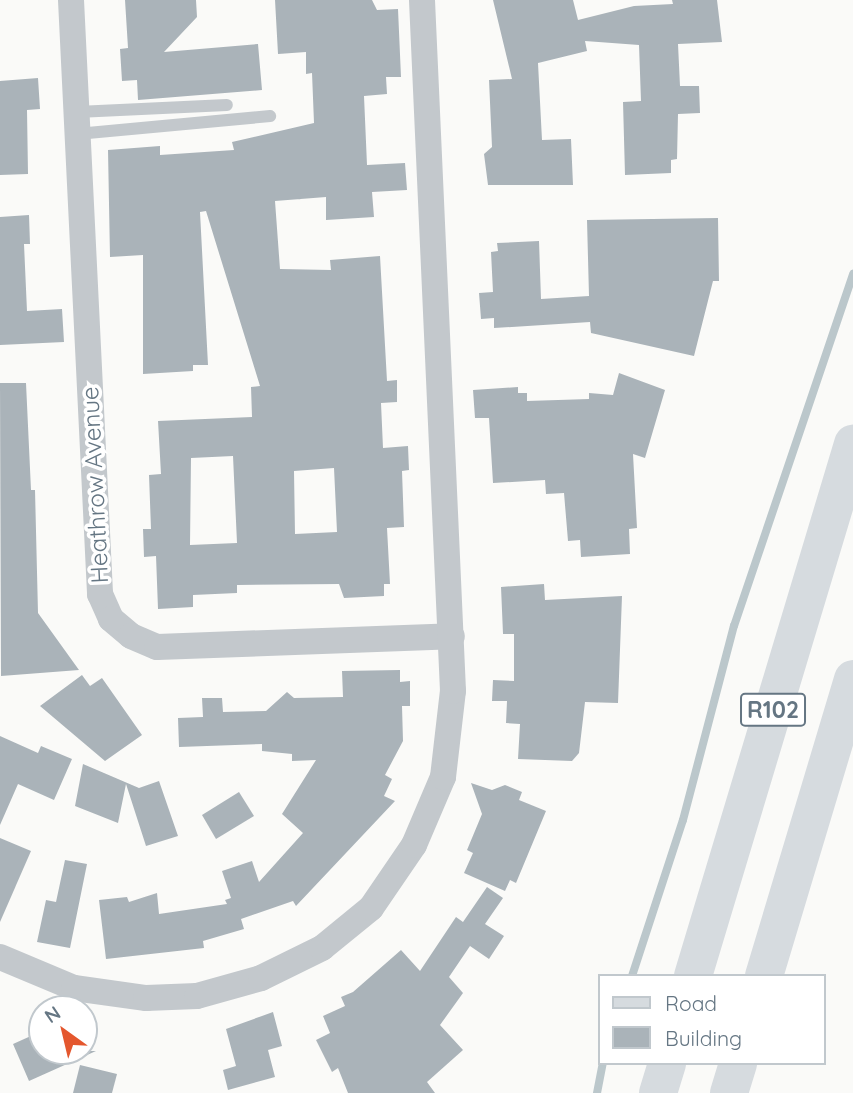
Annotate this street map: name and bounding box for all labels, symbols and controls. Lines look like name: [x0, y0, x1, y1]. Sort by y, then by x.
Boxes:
street label: Heathrow Avenue: [75, 386, 115, 584]
road number: R102: [740, 690, 806, 730]
legend: [598, 974, 825, 1065]
text: Road: [665, 990, 717, 1016]
north arrow: [28, 995, 98, 1065]
text: N: [40, 1000, 65, 1028]
text: Building: [665, 1025, 742, 1051]

